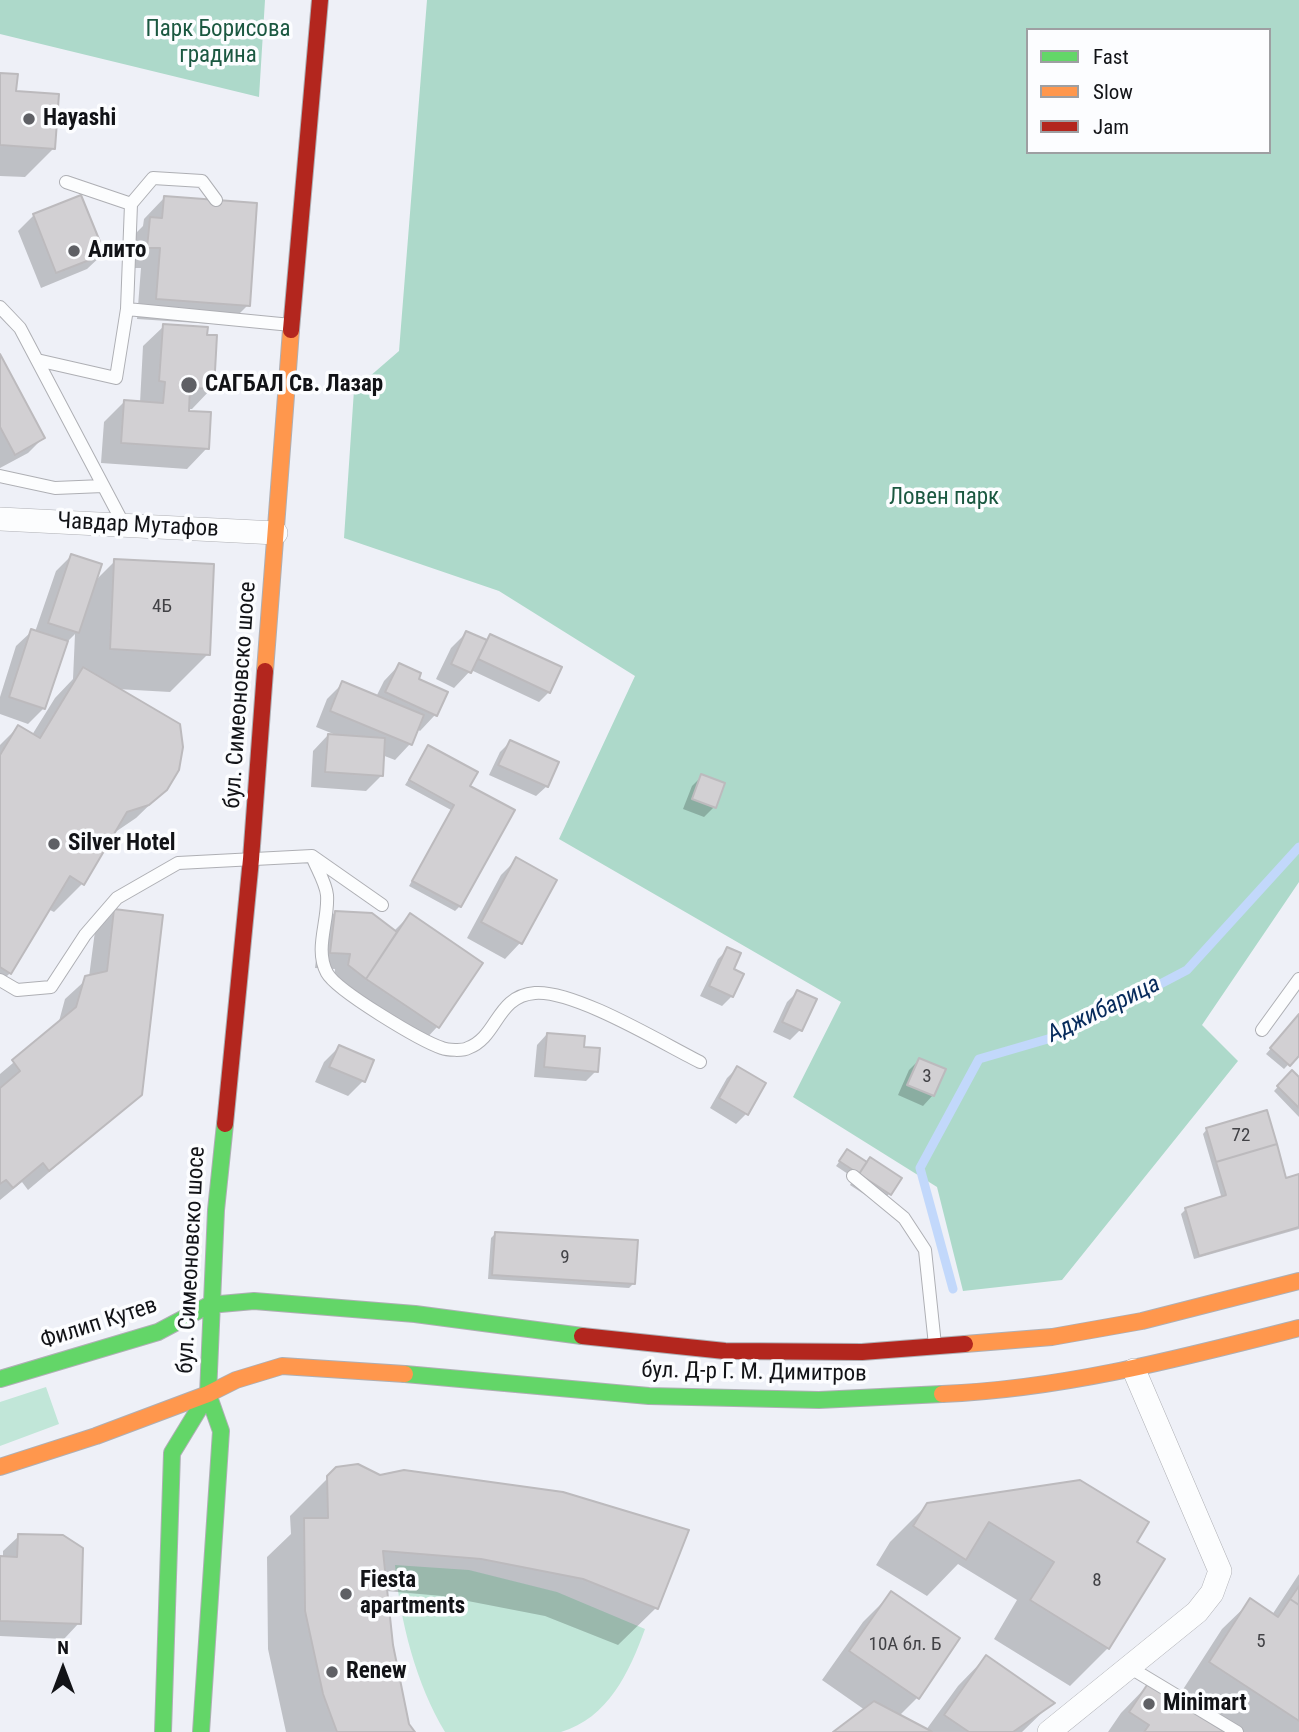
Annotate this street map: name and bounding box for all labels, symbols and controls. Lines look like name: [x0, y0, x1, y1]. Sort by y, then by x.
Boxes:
park label: Парк Борисова градина: [146, 16, 290, 70]
legend: [1026, 28, 1271, 154]
text: Fast: [1093, 45, 1129, 69]
text: Slow: [1093, 80, 1133, 104]
place label: Hayashi: [43, 105, 116, 133]
marker: Hayashi: [21, 111, 37, 127]
text: Jam: [1093, 115, 1129, 139]
place label: Алито: [88, 237, 146, 265]
marker: Алито: [66, 243, 82, 259]
place label: САГБАЛ Св. Лазар: [205, 371, 383, 399]
marker: САГБАЛ Св. Лазар: [179, 375, 199, 395]
park label: Ловен парк: [889, 484, 999, 512]
street label: Чавдар Мутафов: [57, 508, 219, 544]
street label: бул. Симеоновско шосе: [219, 581, 263, 809]
house number: 4Б: [152, 596, 172, 618]
place label: Silver Hotel: [68, 830, 176, 858]
marker: Silver Hotel: [46, 836, 62, 852]
water label: Аджибарица: [1043, 970, 1165, 1050]
house number: 3: [922, 1066, 932, 1088]
house number: 72: [1232, 1125, 1250, 1147]
street label: бул. Симеоновско шосе: [172, 1146, 212, 1374]
house number: 9: [560, 1247, 570, 1269]
street label: Филип Кутев: [37, 1292, 161, 1356]
street label: бул. Д-р Г. М. Димитров: [641, 1357, 867, 1389]
place label: Fiesta apartments: [360, 1567, 465, 1621]
house number: 8: [1092, 1570, 1102, 1592]
marker: Fiesta apartments: [338, 1586, 354, 1602]
house number: 5: [1256, 1631, 1266, 1653]
north arrow: [28, 1634, 98, 1704]
house number: 10А бл. Б: [869, 1634, 941, 1656]
text: N: [57, 1636, 69, 1659]
place label: Renew: [346, 1658, 407, 1686]
marker: Renew: [324, 1664, 340, 1680]
place label: Minimart: [1163, 1690, 1246, 1718]
marker: Minimart: [1141, 1696, 1157, 1712]

